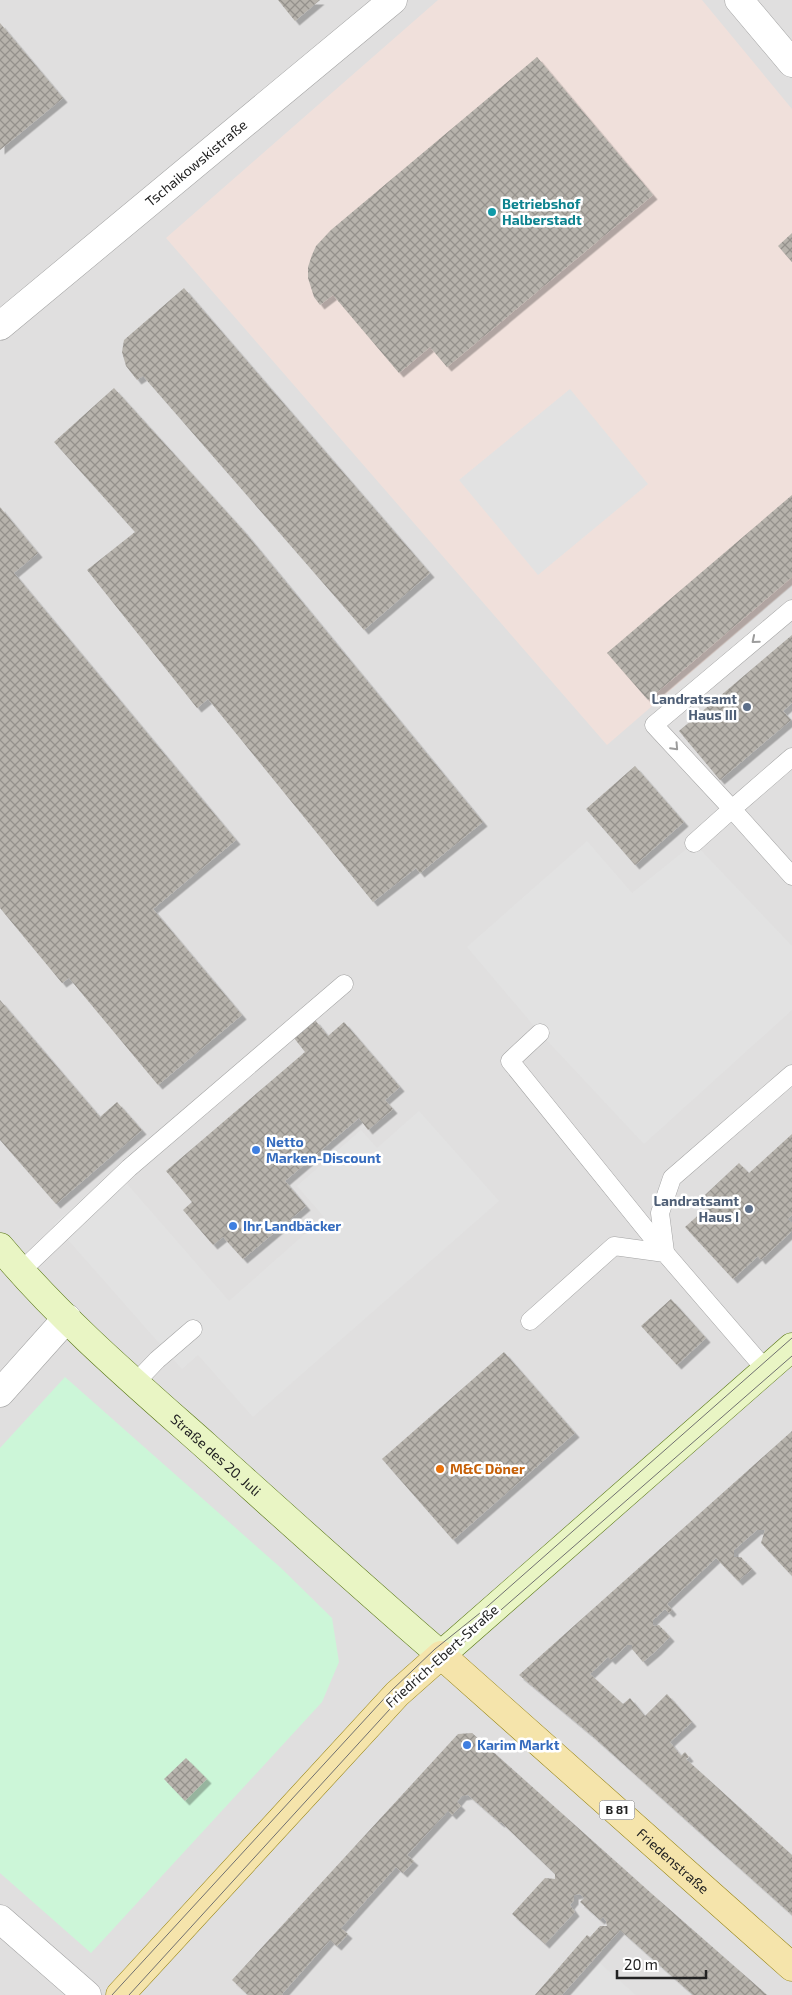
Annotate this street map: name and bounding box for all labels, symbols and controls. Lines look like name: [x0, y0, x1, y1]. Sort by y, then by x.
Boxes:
street label: Tschaikowskistraße: [142, 116, 250, 210]
place label: Betriebshof Halberstadt: [502, 195, 582, 228]
marker: Betriebshof Halberstadt: [486, 206, 498, 218]
one-way arrow: [751, 635, 760, 644]
place label: Landratsamt Haus III: [652, 690, 737, 723]
marker: Landratsamt Haus III: [741, 701, 753, 713]
one-way arrow: [669, 742, 678, 751]
place label: Netto Marken-Discount: [266, 1133, 381, 1166]
marker: Netto Marken-Discount: [250, 1144, 262, 1156]
place label: Landratsamt Haus I: [654, 1192, 739, 1225]
marker: Landratsamt Haus I: [743, 1203, 755, 1215]
place label: Ihr Landbäcker: [243, 1217, 341, 1234]
marker: Ihr Landbäcker: [227, 1220, 239, 1232]
street label: Straße des 20. Juli: [168, 1410, 265, 1499]
place label: M&C Döner: [450, 1460, 525, 1477]
marker: M&C Döner: [434, 1463, 446, 1475]
street label: Friedrich-Ebert-Straße: [382, 1600, 502, 1711]
place label: Karim Markt: [477, 1736, 560, 1753]
marker: Karim Markt: [461, 1739, 473, 1751]
road number: B 81: [600, 1800, 634, 1820]
street label: Friedenstraße: [634, 1824, 713, 1897]
scale bar: [617, 1948, 706, 1980]
text: 20 m: [624, 1955, 658, 1973]

